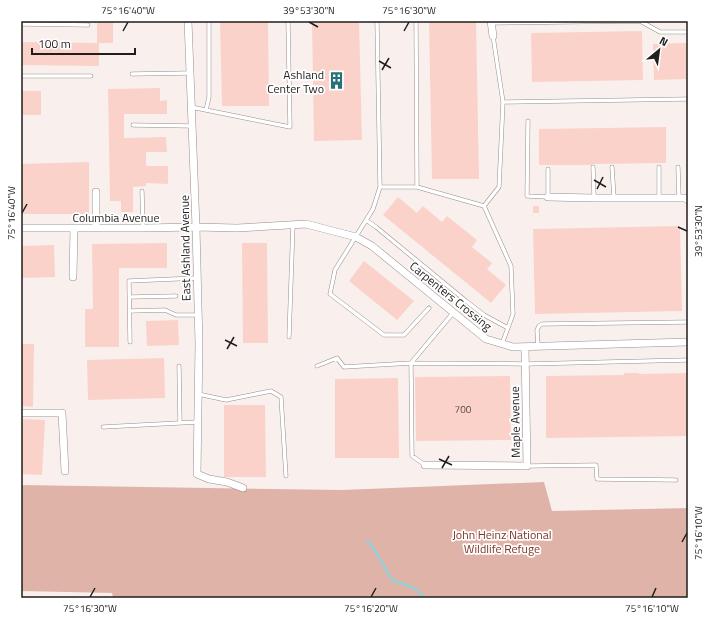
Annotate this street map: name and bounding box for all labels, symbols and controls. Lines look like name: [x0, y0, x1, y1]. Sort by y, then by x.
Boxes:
text: 75°16'40"W: [101, 3, 155, 18]
text: 39°53'30"N: [283, 3, 335, 18]
text: 75°16'30"W: [382, 3, 436, 18]
scale bar: [32, 30, 135, 56]
north arrow: [639, 30, 679, 70]
text: N: [657, 32, 671, 50]
text: 100 m: [38, 34, 71, 53]
place label: Ashland Center Two: [267, 65, 324, 98]
building icon: Ashland Center Two: [327, 71, 347, 91]
text: 75°16'40"W: [4, 186, 19, 240]
street label: East Ashland Avenue: [175, 195, 195, 301]
text: 39°53'30"N: [691, 205, 706, 257]
street label: Columbia Avenue: [72, 208, 160, 227]
street label: Carpenters Crossing: [406, 257, 496, 335]
street label: Maple Avenue: [505, 386, 525, 458]
house number: 700: [455, 402, 472, 417]
text: 75°16'10"W: [691, 506, 706, 560]
park label: John Heinz National Wildlife Refuge: [452, 525, 552, 558]
text: 75°16'30"W: [63, 601, 117, 616]
text: 75°16'20"W: [344, 601, 398, 616]
text: 75°16'10"W: [625, 601, 679, 616]

